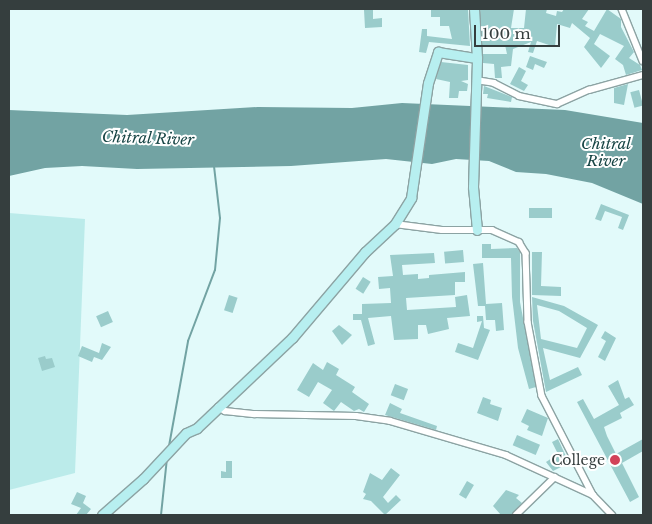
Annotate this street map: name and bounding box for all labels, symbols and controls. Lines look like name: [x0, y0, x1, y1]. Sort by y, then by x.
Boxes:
scale bar: [477, 15, 563, 47]
text: 100 m: [482, 24, 531, 43]
water label: Chitral River: [101, 127, 195, 149]
water label: Chitral River: [581, 134, 631, 169]
place label: College: [551, 452, 605, 468]
marker: College: [609, 454, 621, 466]

